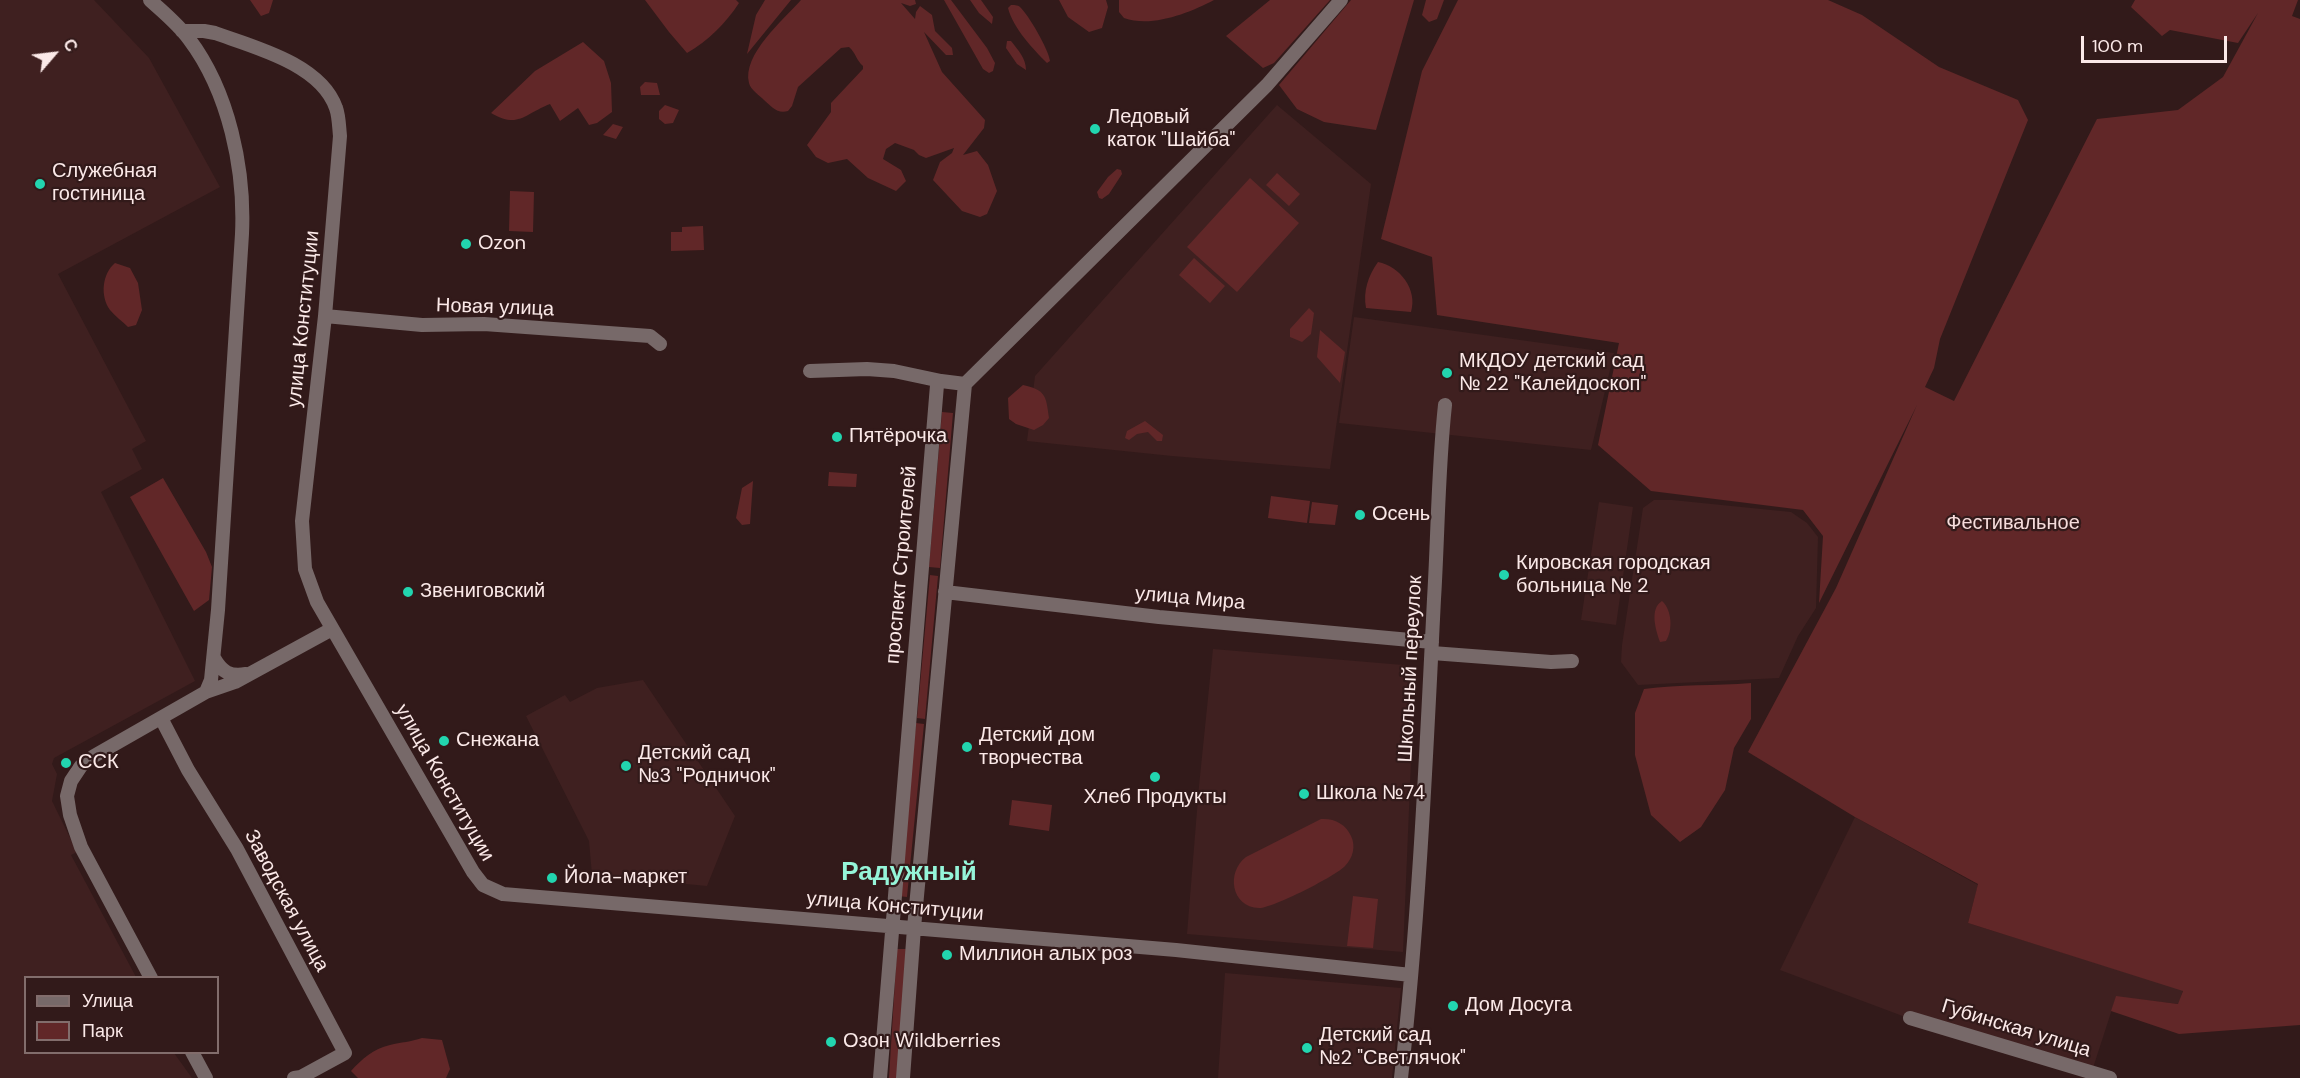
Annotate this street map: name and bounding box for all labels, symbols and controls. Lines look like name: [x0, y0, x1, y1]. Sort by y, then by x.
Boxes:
north arrow: [24, 24, 84, 84]
scale bar: [2084, 24, 2230, 62]
text: 100 m: [2092, 34, 2143, 58]
text: С: [58, 35, 82, 55]
place label: Ледовый каток "Шайба": [1107, 106, 1235, 153]
marker: Ледовый каток "Шайба": [1088, 122, 1102, 136]
place label: Служебная гостиница: [52, 160, 157, 207]
marker: Служебная гостиница: [33, 177, 47, 191]
street label: улица Конституции: [283, 229, 325, 409]
place label: Ozon: [478, 232, 526, 256]
marker: Ozon: [459, 237, 473, 251]
street label: Новая улица: [436, 294, 554, 322]
place label: МКДОУ детский сад № 22 "Калейдоскоп": [1459, 350, 1646, 397]
marker: МКДОУ детский сад № 22 "Калейдоскоп": [1440, 366, 1454, 380]
place label: Пятёрочка: [849, 425, 947, 449]
marker: Пятёрочка: [830, 430, 844, 444]
street label: проспект Строителей: [881, 465, 923, 665]
place label: Осень: [1372, 503, 1430, 527]
marker: Осень: [1353, 508, 1367, 522]
park label: Фестивальное: [1946, 512, 2080, 536]
place label: Кировская городская больница № 2: [1516, 552, 1711, 599]
marker: Кировская городская больница № 2: [1497, 568, 1511, 582]
street label: Школьный переулок: [1394, 575, 1428, 763]
place label: Звениговский: [420, 580, 545, 604]
street label: улица Мира: [1134, 582, 1246, 616]
marker: Звениговский: [401, 585, 415, 599]
street label: улица Конституции: [389, 700, 499, 866]
place label: Детский дом творчества: [979, 724, 1095, 771]
place label: Снежана: [456, 729, 539, 753]
marker: Снежана: [437, 734, 451, 748]
marker: Детский дом творчества: [960, 740, 974, 754]
place label: Детский сад №3 "Родничок": [638, 742, 776, 789]
place label: ССК: [78, 751, 119, 775]
marker: ССК: [59, 756, 73, 770]
marker: Детский сад №3 "Родничок": [619, 759, 633, 773]
marker: Хлеб Продукты: [1148, 770, 1162, 784]
place label: Школа №74: [1316, 782, 1425, 806]
place label: Хлеб Продукты: [1083, 786, 1227, 810]
marker: Школа №74: [1297, 787, 1311, 801]
street label: Заводская улица: [238, 826, 334, 976]
district label: Радужный: [841, 857, 977, 889]
place label: Йола-маркет: [564, 866, 687, 890]
marker: Йола-маркет: [545, 871, 559, 885]
street label: улица Конституции: [805, 887, 985, 927]
place label: Миллион алых роз: [959, 943, 1133, 967]
marker: Миллион алых роз: [940, 948, 954, 962]
legend: [24, 976, 219, 1054]
text: Улица: [82, 989, 133, 1013]
place label: Дом Досуга: [1465, 994, 1572, 1018]
street label: Губинская улица: [1938, 995, 2094, 1063]
marker: Дом Досуга: [1446, 999, 1460, 1013]
text: Парк: [82, 1019, 123, 1043]
place label: Детский сад №2 "Светлячок": [1319, 1024, 1466, 1071]
place label: Озон Wildberries: [843, 1030, 1001, 1054]
marker: Озон Wildberries: [824, 1035, 838, 1049]
marker: Детский сад №2 "Светлячок": [1300, 1041, 1314, 1055]

